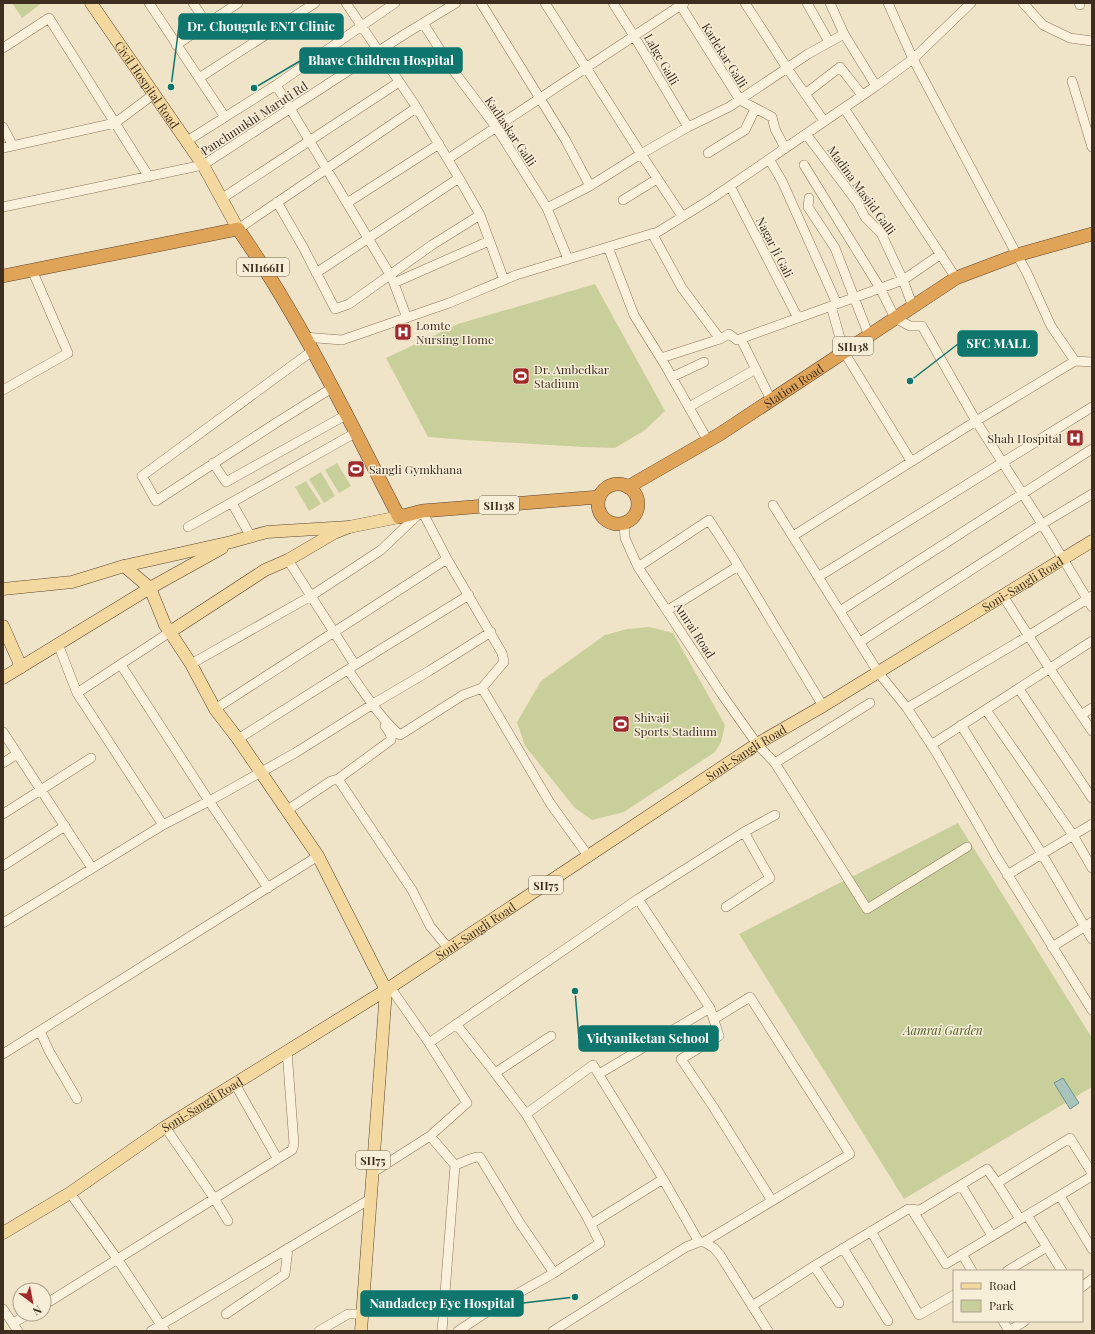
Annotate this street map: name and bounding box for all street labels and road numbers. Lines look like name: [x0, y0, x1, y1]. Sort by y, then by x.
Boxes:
street label: Karlekar Galli: [699, 20, 752, 91]
street label: Lalge Galli: [641, 31, 683, 88]
street label: Civil Hospital Road: [111, 38, 183, 131]
street label: Panchmukhi Maruti Rd: [197, 77, 311, 159]
street label: Kadlaskar Galli: [482, 93, 541, 169]
street label: Madina Masjid Galli: [824, 142, 900, 238]
street label: Nagar Ji Gali: [753, 214, 797, 281]
road number: NH166H: [237, 258, 289, 276]
road number: SH138: [833, 337, 873, 355]
street label: Station Road: [760, 360, 826, 411]
road number: SH138: [479, 496, 519, 514]
street label: Soni-Sangli Road: [979, 553, 1066, 615]
street label: Amrai Road: [670, 598, 719, 661]
street label: Soni-Sangli Road: [702, 721, 789, 784]
road number: SH75: [529, 876, 563, 894]
street label: Soni-Sangli Road: [432, 898, 518, 963]
street label: Soni-Sangli Road: [158, 1073, 245, 1135]
road number: SH75: [356, 1151, 390, 1169]

